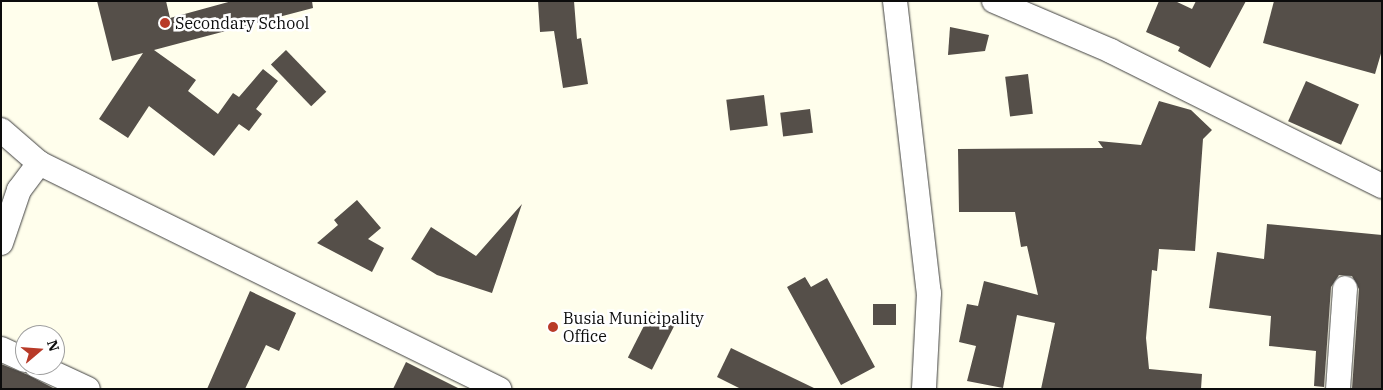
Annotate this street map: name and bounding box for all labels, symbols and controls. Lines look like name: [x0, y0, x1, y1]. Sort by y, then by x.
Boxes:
place label: Secondary School: [175, 13, 309, 33]
marker: Secondary School: [159, 17, 171, 29]
place label: Busia Municipality Office: [563, 308, 704, 346]
marker: Busia Municipality Office: [547, 321, 559, 333]
north arrow: [15, 325, 65, 375]
text: N: [43, 338, 64, 354]

